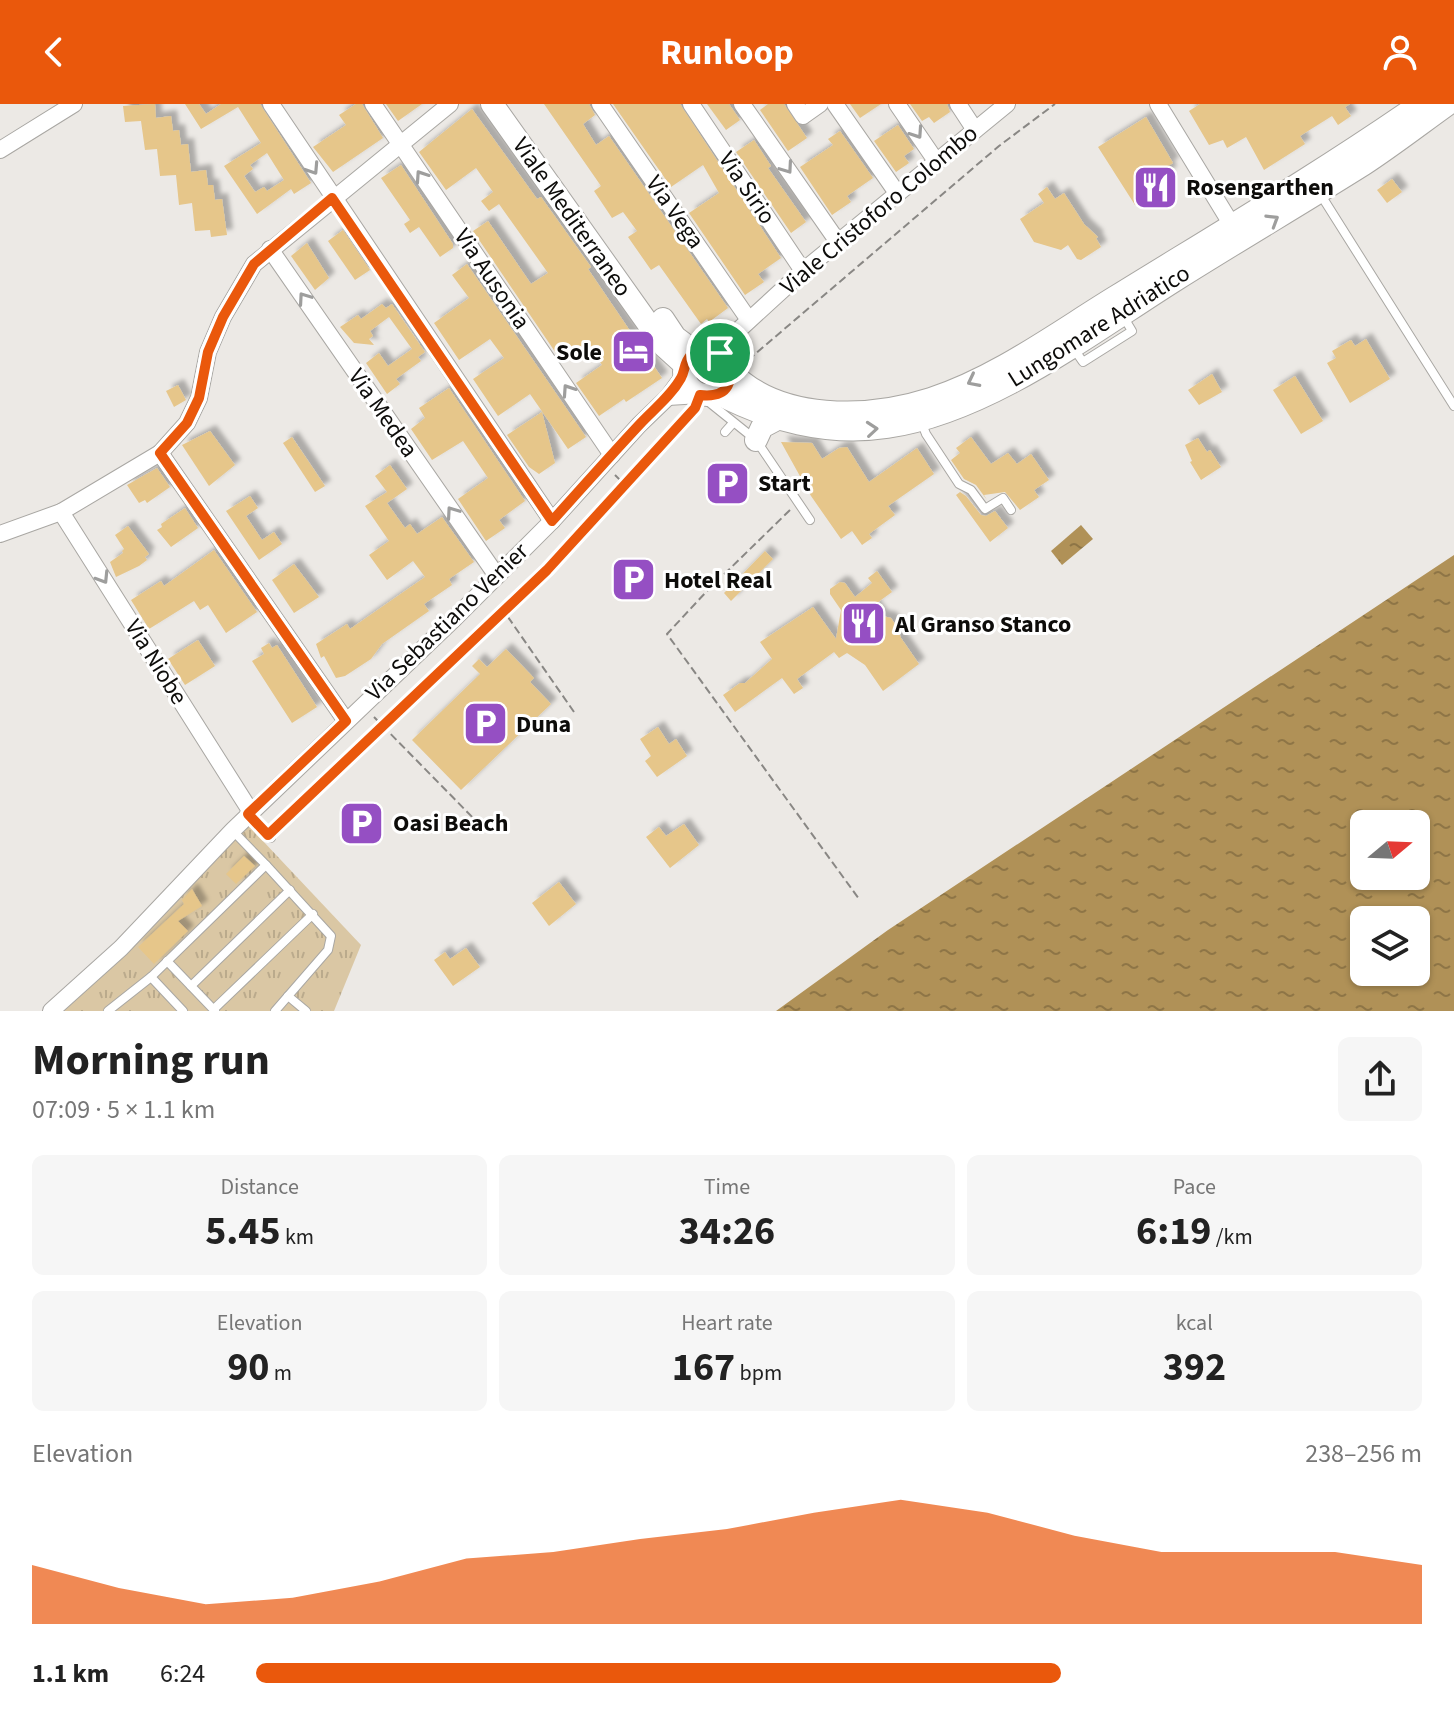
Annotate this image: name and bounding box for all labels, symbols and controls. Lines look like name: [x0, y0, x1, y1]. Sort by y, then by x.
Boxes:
text: Runloop: [660, 27, 794, 78]
icon: back: [32, 30, 76, 74]
icon: person: [1378, 30, 1422, 74]
street label: Viale Cristoforo Colombo: [772, 117, 986, 303]
one-way arrow: [907, 124, 922, 138]
street label: Viale Mediterraneo: [504, 130, 640, 304]
street label: Via Sirio: [710, 145, 784, 231]
one-way arrow: [304, 160, 319, 175]
one-way arrow: [777, 160, 792, 174]
restaurant icon: Rosengarthen: [1131, 163, 1179, 211]
street label: Via Vega: [637, 168, 713, 256]
one-way arrow: [416, 170, 431, 184]
place label: Rosengarthen: [1186, 170, 1334, 205]
one-way arrow: [1264, 214, 1279, 229]
street label: Via Ausonia: [445, 221, 539, 337]
street label: Lungomare Adriatico: [1001, 256, 1197, 396]
one-way arrow: [299, 293, 314, 307]
pin: [686, 319, 754, 387]
hotel icon: Sole: [609, 328, 657, 376]
icon: arrive: [698, 331, 742, 375]
place label: Sole: [556, 335, 602, 370]
street label: Via Medea: [340, 361, 426, 465]
one-way arrow: [967, 371, 982, 387]
one-way arrow: [563, 385, 578, 399]
one-way arrow: [866, 420, 879, 437]
parking icon: Start: [703, 459, 751, 507]
place label: Start: [758, 466, 811, 501]
one-way arrow: [447, 507, 462, 521]
street label: Via Sebastiano Venier: [358, 534, 537, 709]
parking icon: Hotel Real: [609, 556, 657, 604]
place label: Hotel Real: [664, 563, 772, 598]
one-way arrow: [93, 569, 108, 584]
restaurant icon: Al Granso Stanco: [840, 600, 888, 648]
place label: Al Granso Stanco: [894, 607, 1071, 642]
street label: Via Niobe: [116, 613, 196, 711]
parking icon: Duna: [461, 700, 509, 748]
place label: Duna: [516, 707, 571, 742]
parking icon: Oasi Beach: [338, 799, 386, 847]
place label: Oasi Beach: [393, 806, 508, 841]
north arrow: [1350, 810, 1430, 890]
map controls: [1350, 810, 1430, 986]
button: layers: [1350, 906, 1430, 986]
text: Morning run: [32, 1029, 270, 1092]
button: share: [1338, 1037, 1422, 1121]
text: 07:09 · 5 × 1.1 km: [32, 1091, 215, 1128]
text: Distance: [221, 1171, 299, 1203]
text: Time: [704, 1171, 750, 1203]
text: Pace: [1173, 1171, 1216, 1203]
text: 5.45: [205, 1203, 281, 1260]
text: 34:26: [679, 1203, 775, 1260]
text: 6:19: [1136, 1203, 1211, 1260]
text: km: [281, 1221, 314, 1253]
text: /km: [1211, 1221, 1253, 1253]
text: Elevation: [217, 1307, 303, 1339]
text: Heart rate: [681, 1307, 773, 1339]
text: kcal: [1176, 1307, 1213, 1339]
text: 90: [227, 1339, 269, 1396]
text: 167: [672, 1339, 735, 1396]
text: 392: [1163, 1339, 1226, 1396]
text: m: [269, 1357, 292, 1389]
text: bpm: [735, 1357, 782, 1389]
text: Elevation: [32, 1435, 133, 1472]
text: 238–256 m: [1305, 1435, 1422, 1472]
text: 1.1 km: [32, 1655, 109, 1692]
text: 6:24: [160, 1655, 205, 1692]

